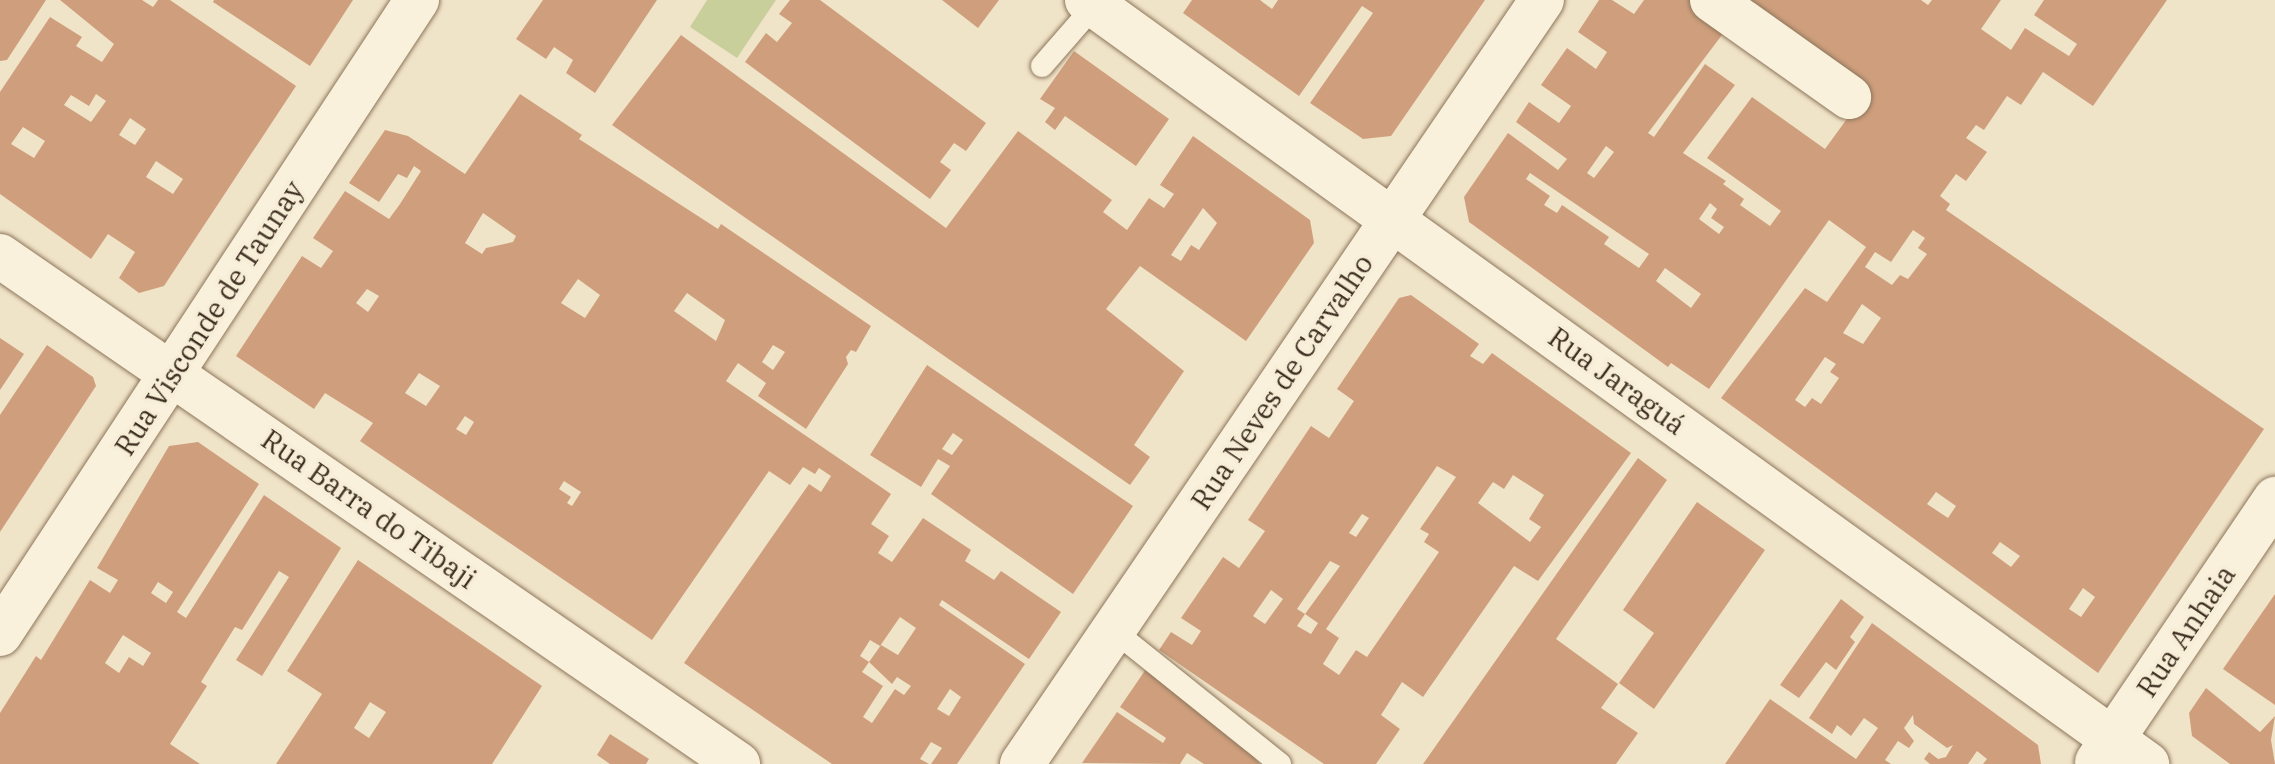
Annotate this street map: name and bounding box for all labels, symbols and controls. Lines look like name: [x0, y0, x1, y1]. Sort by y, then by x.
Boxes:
street label: Rua Visconde de Taunay: [108, 174, 310, 462]
street label: Rua Neves de Carvalho: [1184, 248, 1380, 516]
street label: Rua Jaraguá: [1542, 320, 1692, 442]
street label: Rua Barra do Tibaji: [255, 422, 483, 596]
street label: Rua Anhaia: [2130, 559, 2242, 703]

